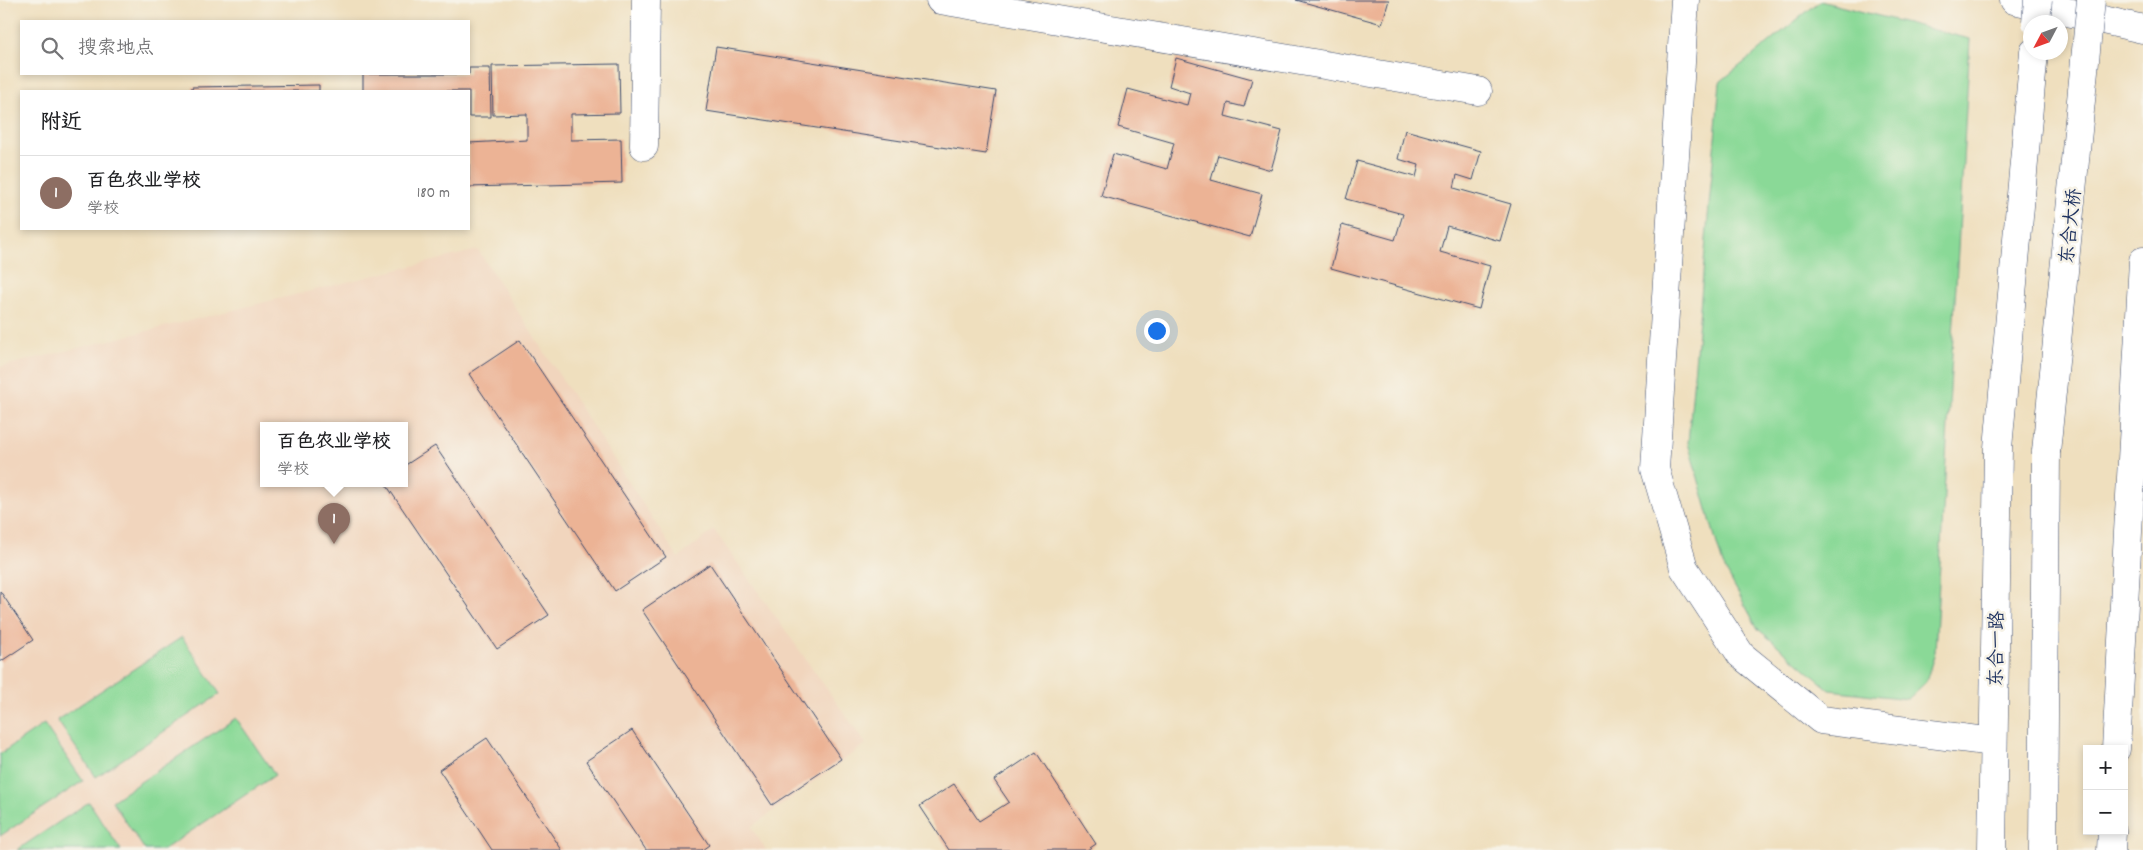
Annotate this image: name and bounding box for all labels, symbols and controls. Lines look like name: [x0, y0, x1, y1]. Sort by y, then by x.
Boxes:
north arrow: [2023, 15, 2068, 60]
search box: [20, 20, 470, 75]
icon: search: [38, 34, 66, 62]
text: 搜索地点: [78, 36, 154, 63]
text: 附近: [40, 109, 82, 139]
text: 百色农业学校: [87, 169, 201, 196]
text: 1: [54, 182, 58, 205]
text: 180 m: [417, 182, 450, 205]
street label: 东合大桥: [2055, 187, 2090, 266]
text: 学校: [87, 198, 119, 221]
your location: [1144, 318, 1170, 344]
popup: [260, 422, 408, 487]
text: 百色农业学校: [277, 430, 391, 457]
text: 学校: [277, 459, 309, 482]
pin: 1: [318, 503, 350, 544]
street label: 东合一路: [1984, 611, 2013, 687]
map controls: [2083, 745, 2128, 835]
button: +: [2083, 745, 2128, 790]
button: −: [2083, 790, 2128, 835]

